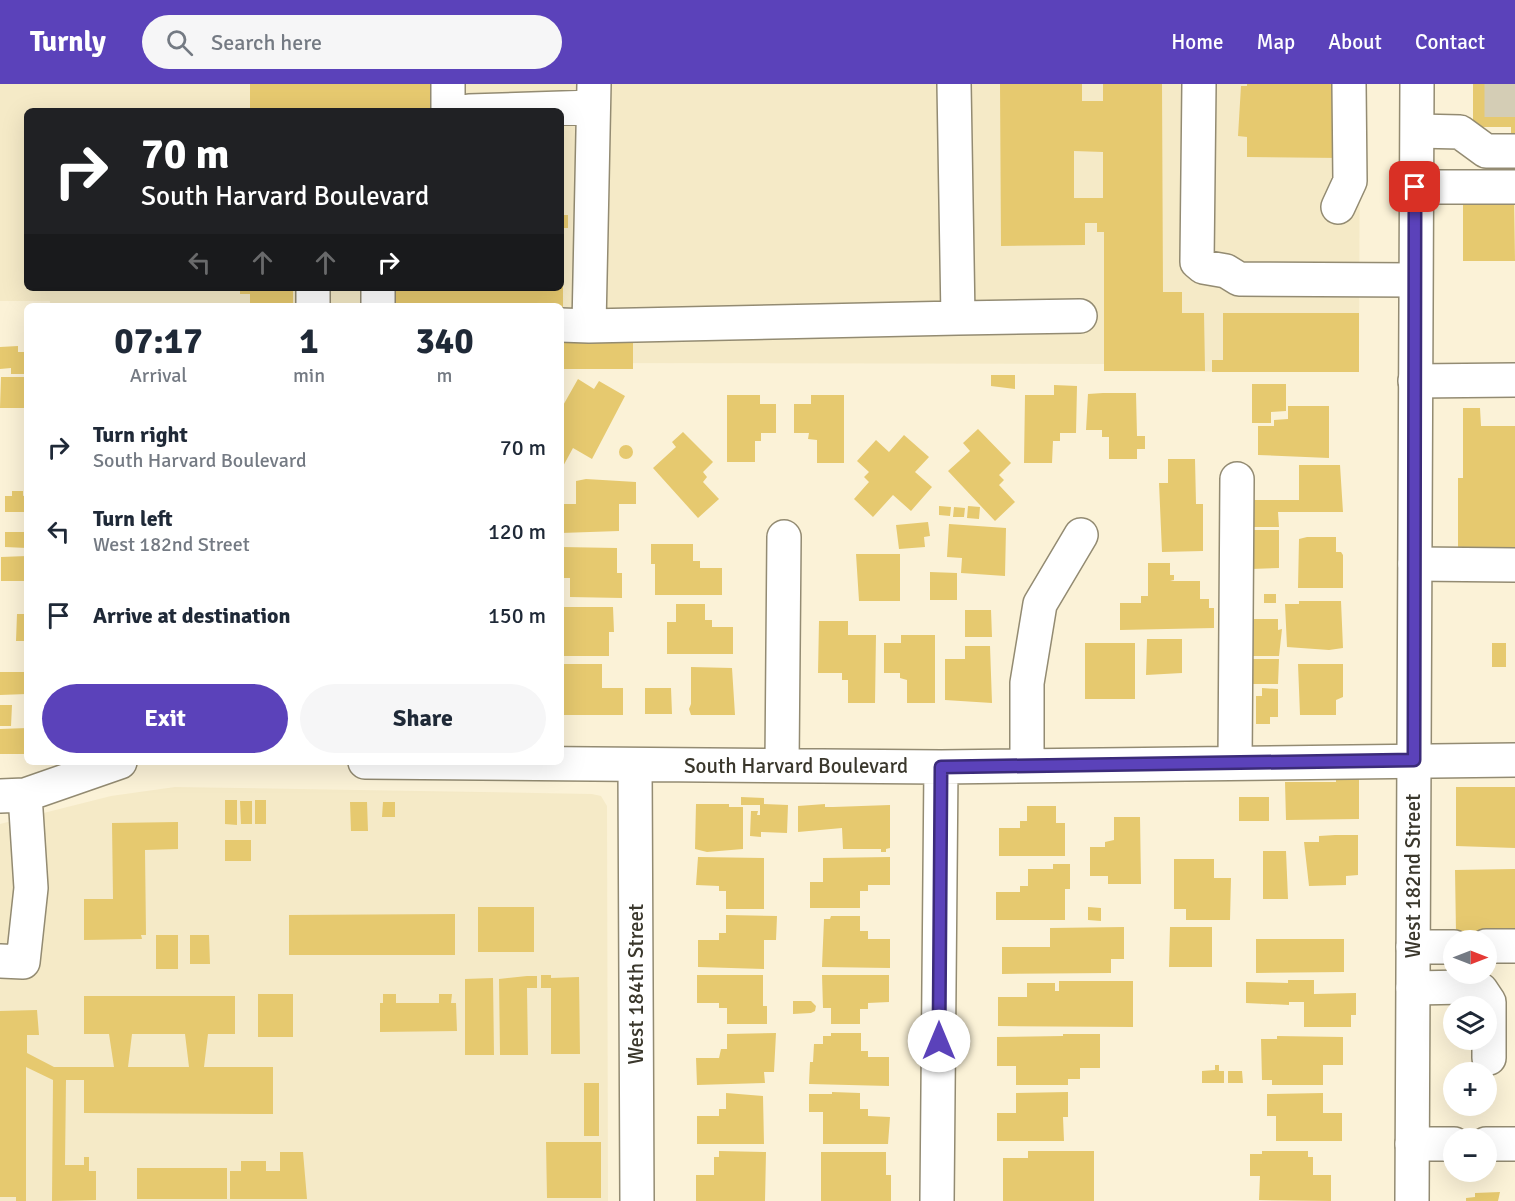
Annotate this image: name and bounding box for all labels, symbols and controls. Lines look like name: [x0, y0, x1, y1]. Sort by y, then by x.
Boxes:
search box: [142, 15, 562, 69]
text: Turnly: [30, 25, 106, 59]
icon: search: [163, 26, 196, 59]
text: Search here: [211, 29, 322, 56]
text: Home: [1171, 29, 1224, 55]
text: Map: [1257, 29, 1295, 55]
text: About: [1328, 29, 1382, 55]
text: Contact: [1415, 29, 1485, 55]
text: 70 m: [141, 129, 230, 180]
icon: right: [42, 132, 120, 210]
pin: [1389, 161, 1440, 212]
icon: arrive: [1398, 170, 1431, 203]
text: South Harvard Boulevard: [141, 180, 429, 213]
icon: left: [183, 246, 216, 279]
icon: ahead: [246, 246, 279, 279]
icon: ahead: [309, 246, 342, 279]
icon: right: [372, 246, 405, 279]
text: 07:17: [114, 319, 203, 364]
text: 1: [299, 319, 319, 364]
text: 340: [415, 319, 474, 364]
text: Arrival: [130, 363, 187, 388]
text: min: [293, 363, 325, 388]
text: m: [437, 363, 453, 388]
text: Turn right: [93, 421, 188, 448]
icon: right: [42, 431, 75, 464]
text: 70 m: [500, 434, 546, 461]
text: South Harvard Boulevard: [93, 448, 307, 473]
text: Turn left: [93, 505, 173, 532]
icon: left: [42, 515, 75, 548]
text: 120 m: [488, 518, 546, 545]
text: West 182nd Street: [93, 532, 250, 557]
icon: arrive: [42, 599, 75, 632]
text: Arrive at destination: [93, 602, 290, 629]
text: 150 m: [488, 602, 546, 629]
button: Exit: [42, 684, 288, 753]
button: Share: [300, 684, 546, 753]
street label: South Harvard Boulevard: [684, 753, 908, 779]
street label: West 182nd Street: [1400, 794, 1426, 958]
street label: West 184th Street: [623, 904, 649, 1064]
north arrow: [1443, 930, 1497, 984]
map controls: [1443, 930, 1497, 1182]
button: layers: [1443, 996, 1497, 1050]
position arrow: [907, 1009, 971, 1073]
button: +: [1443, 1062, 1497, 1116]
button: −: [1443, 1128, 1497, 1182]

